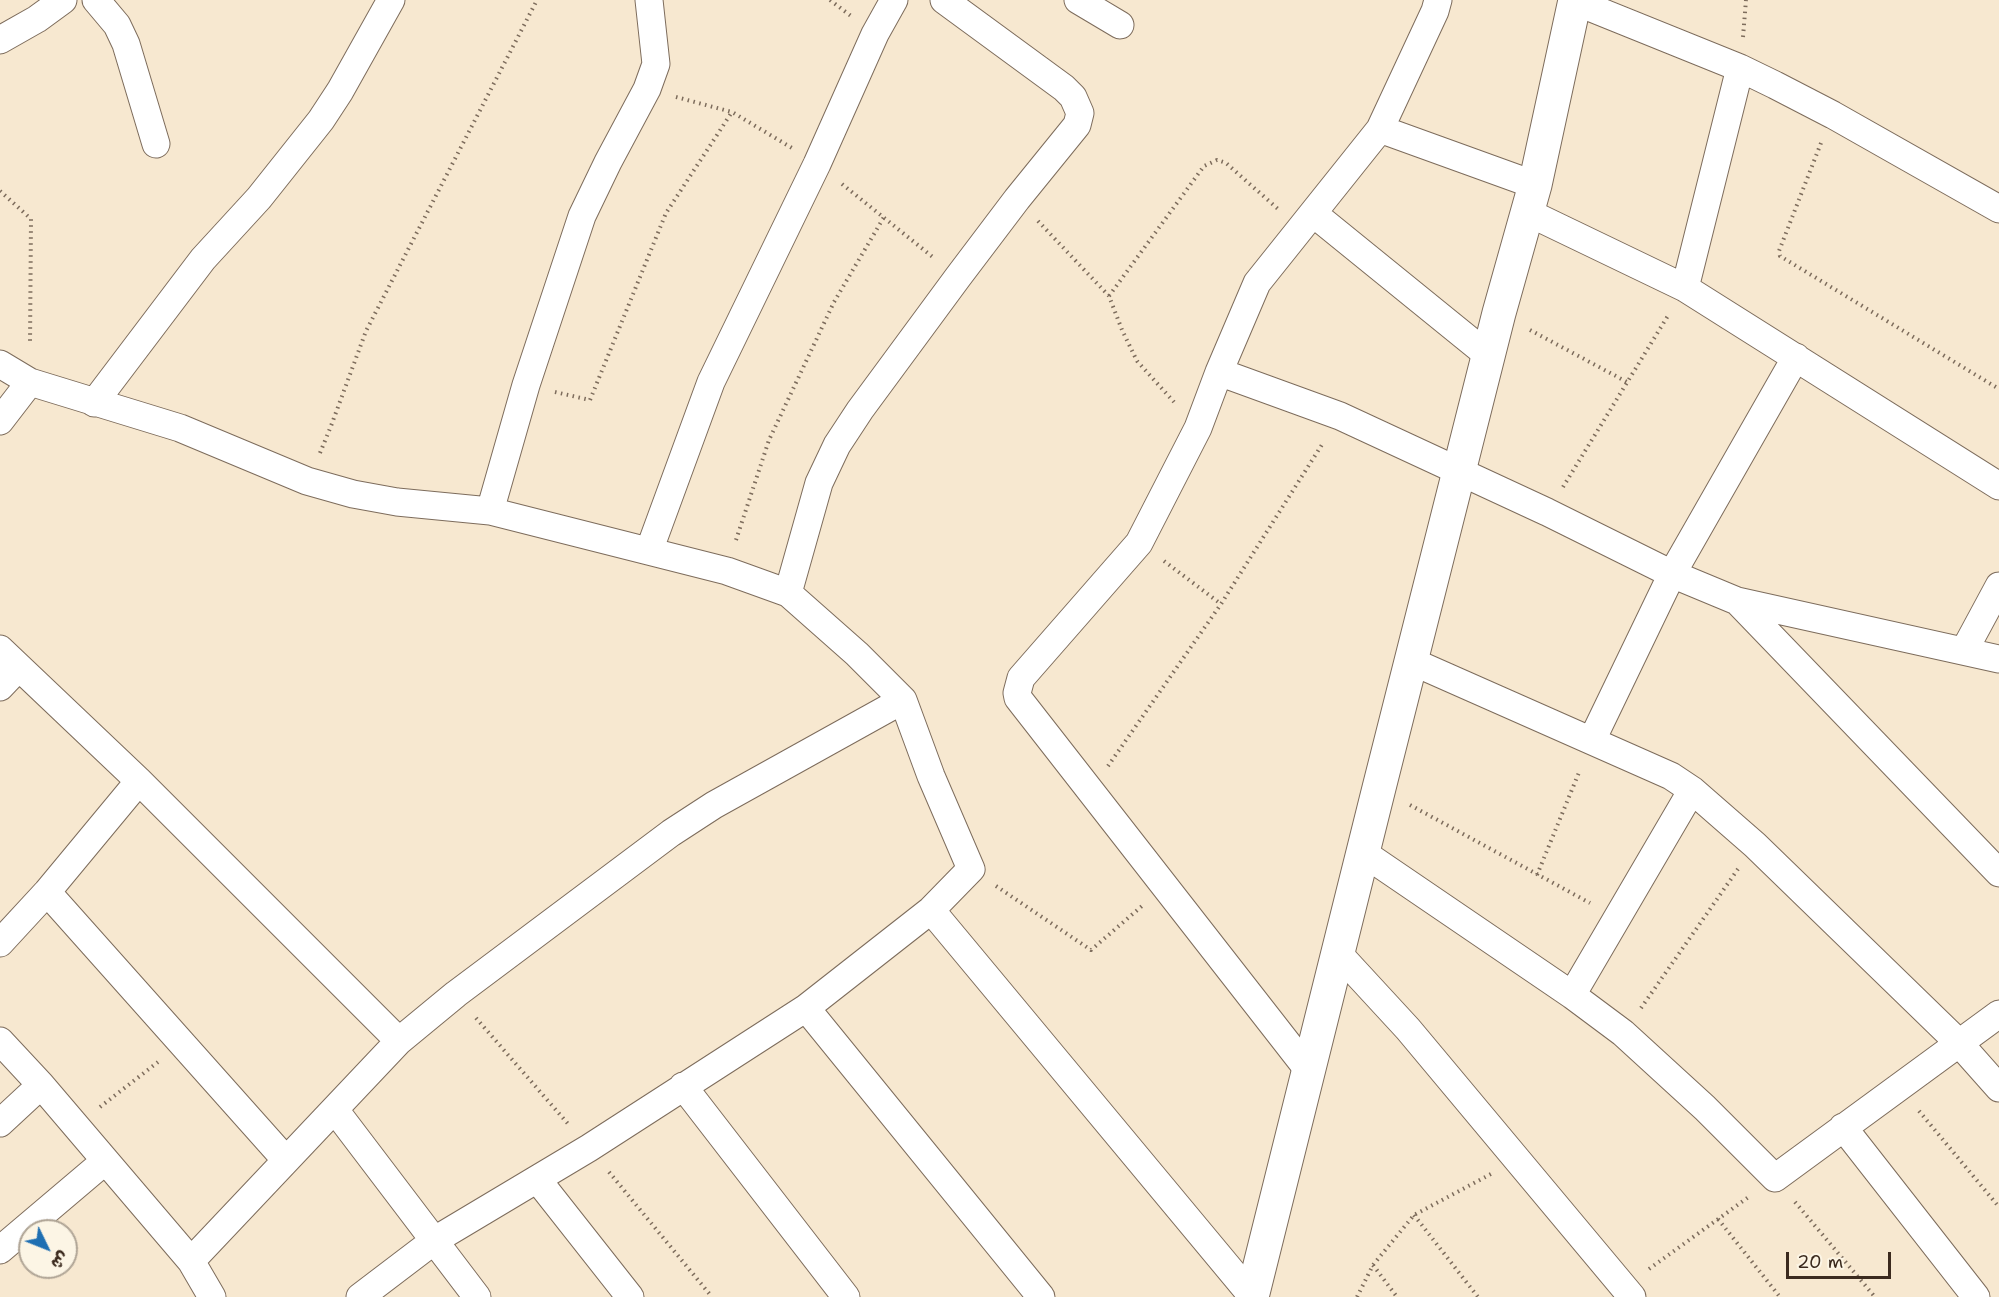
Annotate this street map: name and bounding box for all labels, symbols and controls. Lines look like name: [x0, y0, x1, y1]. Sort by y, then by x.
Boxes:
north arrow: [18, 1219, 78, 1279]
scale bar: [1789, 1240, 1894, 1278]
text: ش: [46, 1247, 74, 1274]
text: 20 m: [1797, 1250, 1843, 1274]

